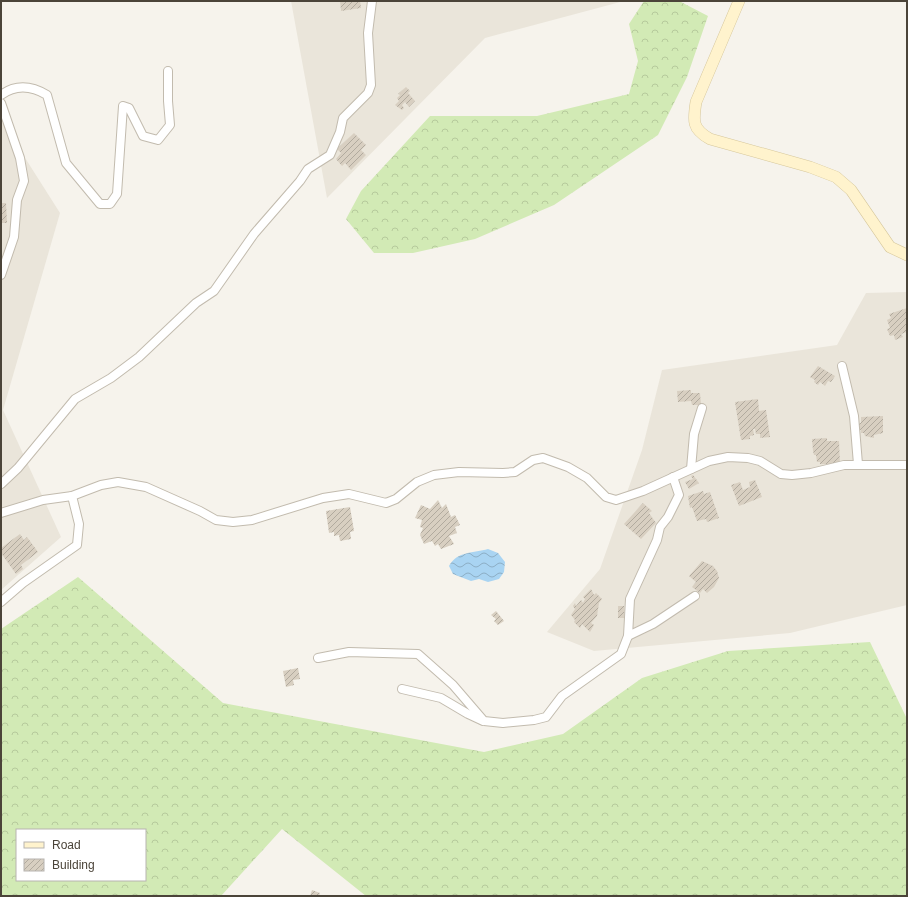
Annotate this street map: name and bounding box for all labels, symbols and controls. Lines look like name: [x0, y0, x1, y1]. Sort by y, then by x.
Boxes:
legend: [16, 829, 146, 881]
text: Road: [52, 838, 81, 852]
text: Building: [52, 858, 95, 872]

